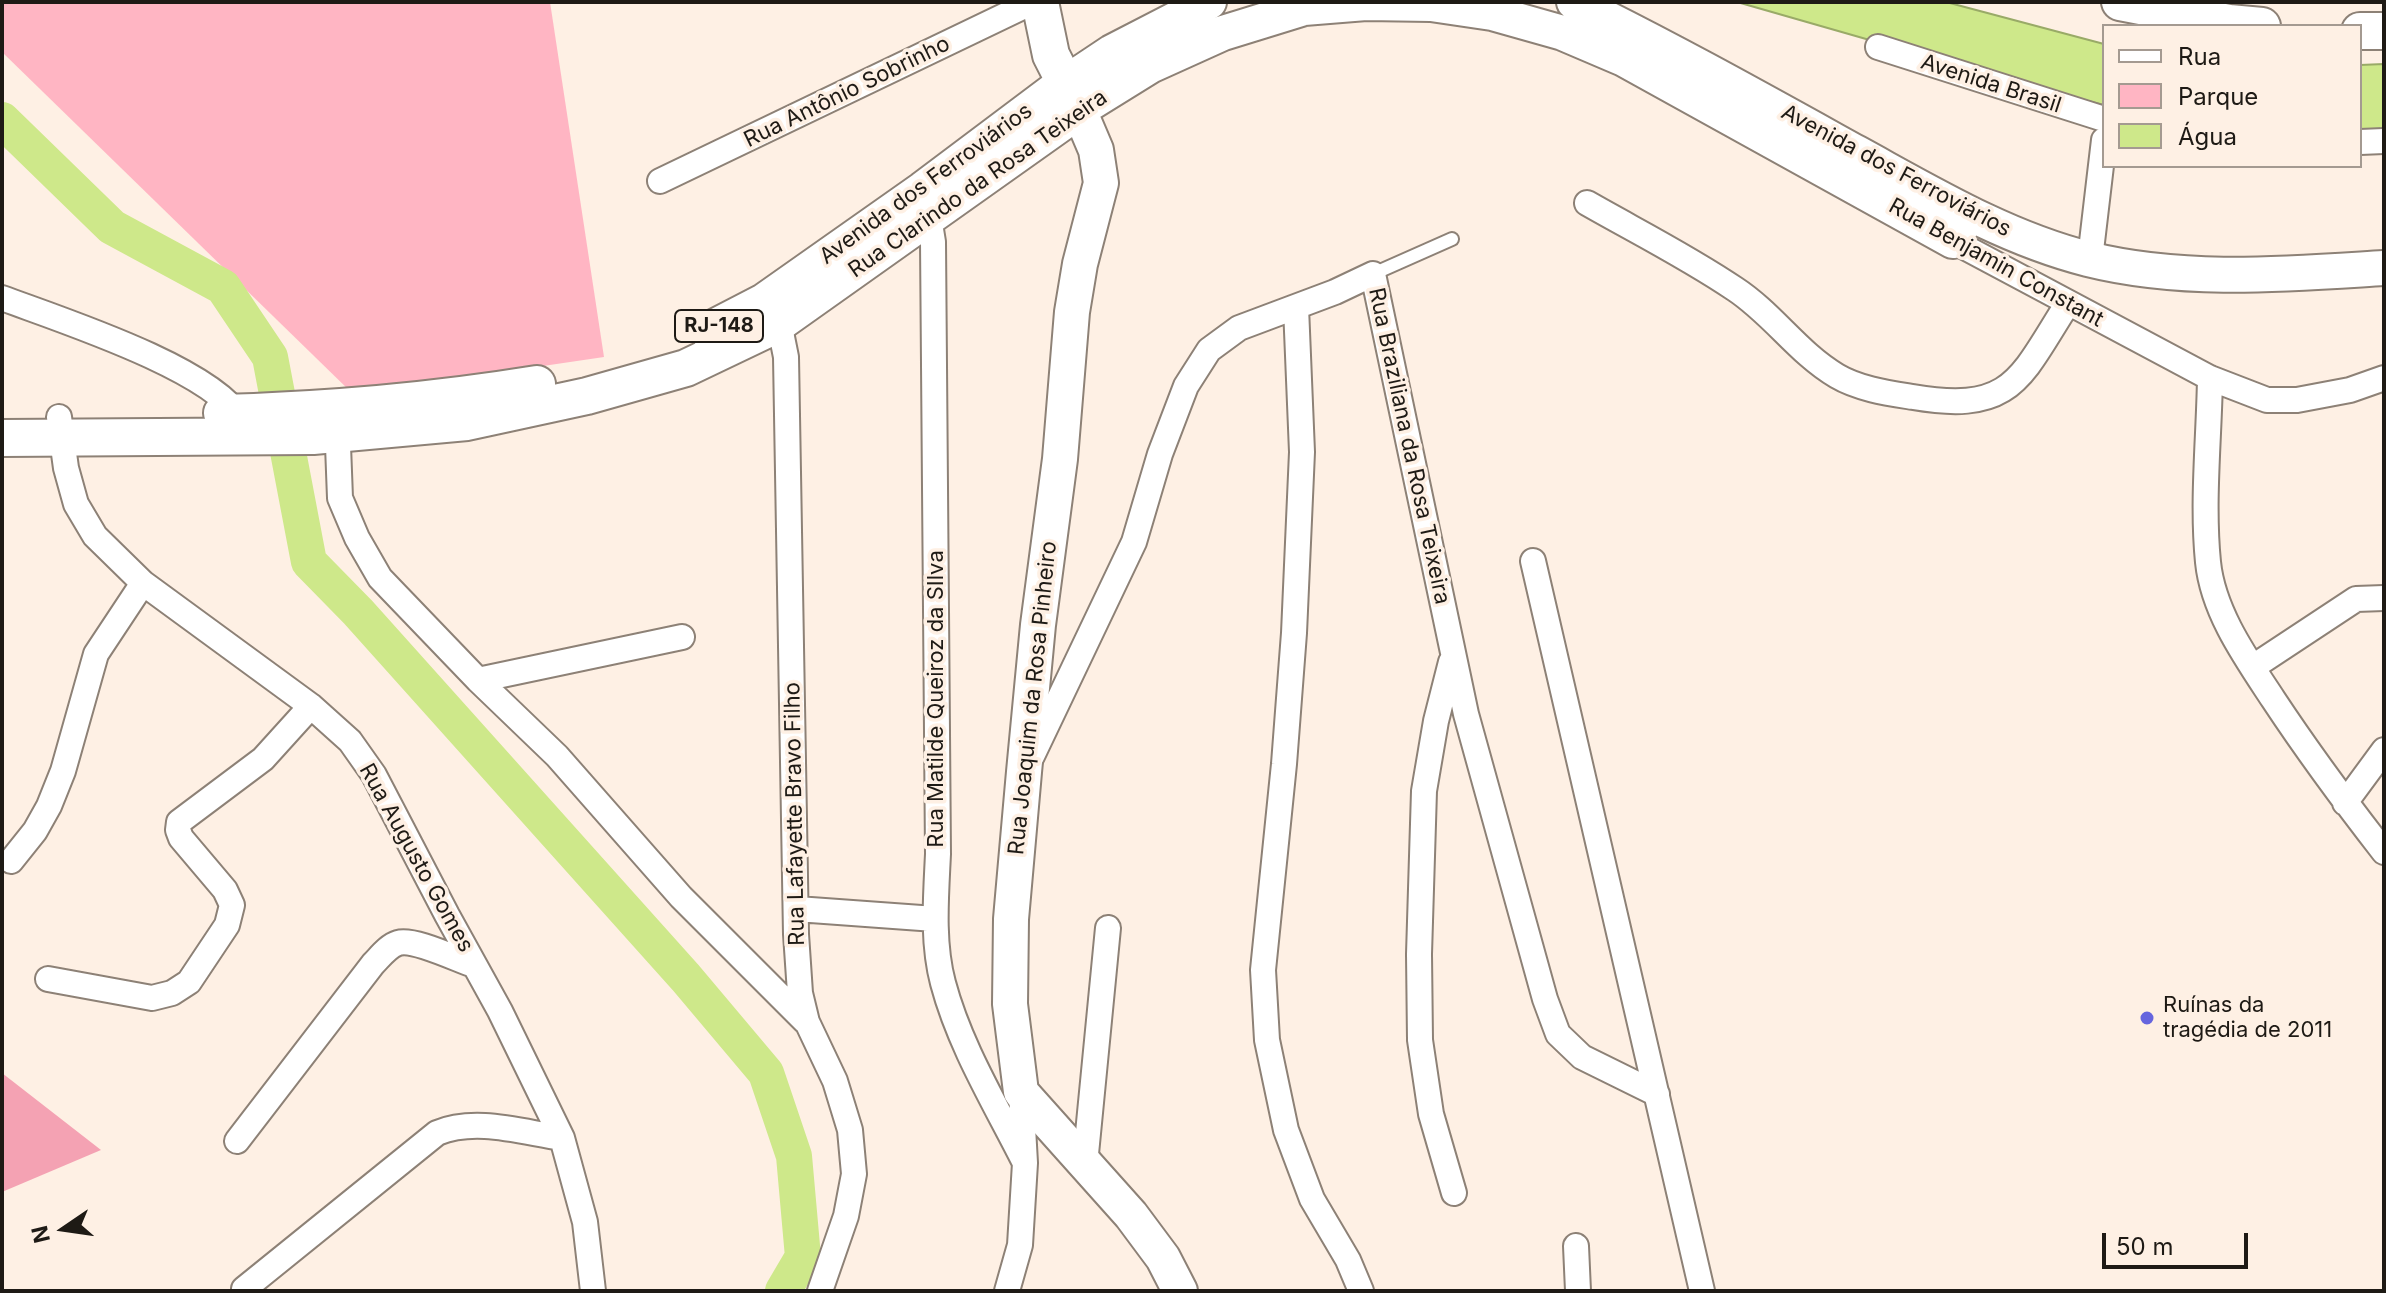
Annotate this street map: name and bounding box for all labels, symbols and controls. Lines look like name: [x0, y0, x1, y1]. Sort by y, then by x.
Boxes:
legend: [2102, 24, 2362, 168]
street label: Rua Antônio Sobrinho: [740, 31, 954, 153]
text: Rua: [2178, 42, 2221, 71]
street label: Avenida Brasil: [1917, 49, 2065, 119]
text: Parque: [2178, 82, 2258, 111]
street label: Rua Clarindo da Rosa Teixeira: [844, 84, 1112, 284]
street label: Avenida dos Ferroviários: [815, 98, 1037, 270]
street label: Avenida dos Ferroviários: [1777, 99, 2015, 243]
text: Água: [2178, 122, 2237, 151]
street label: Rua Benjamin Constant: [1884, 193, 2108, 333]
street label: Rua Braziliana da Rosa Teixeira: [1363, 285, 1455, 607]
road number: RJ-148: [675, 310, 763, 342]
street label: Rua Joaquim da Rosa Pinheiro: [1003, 540, 1063, 856]
street label: Rua Matilde Queiroz da SIlva: [923, 550, 949, 848]
street label: Rua Lafayette Bravo Filho: [780, 682, 810, 946]
street label: Rua Augusto Gomes: [353, 759, 479, 957]
place label: Ruínas da tragédia de 2011: [2163, 992, 2332, 1044]
marker: Ruínas da tragédia de 2011: [2138, 1009, 2156, 1027]
north arrow: [24, 1189, 104, 1269]
scale bar: [2106, 1217, 2252, 1267]
text: N: [26, 1223, 55, 1245]
text: 50 m: [2116, 1232, 2174, 1261]

